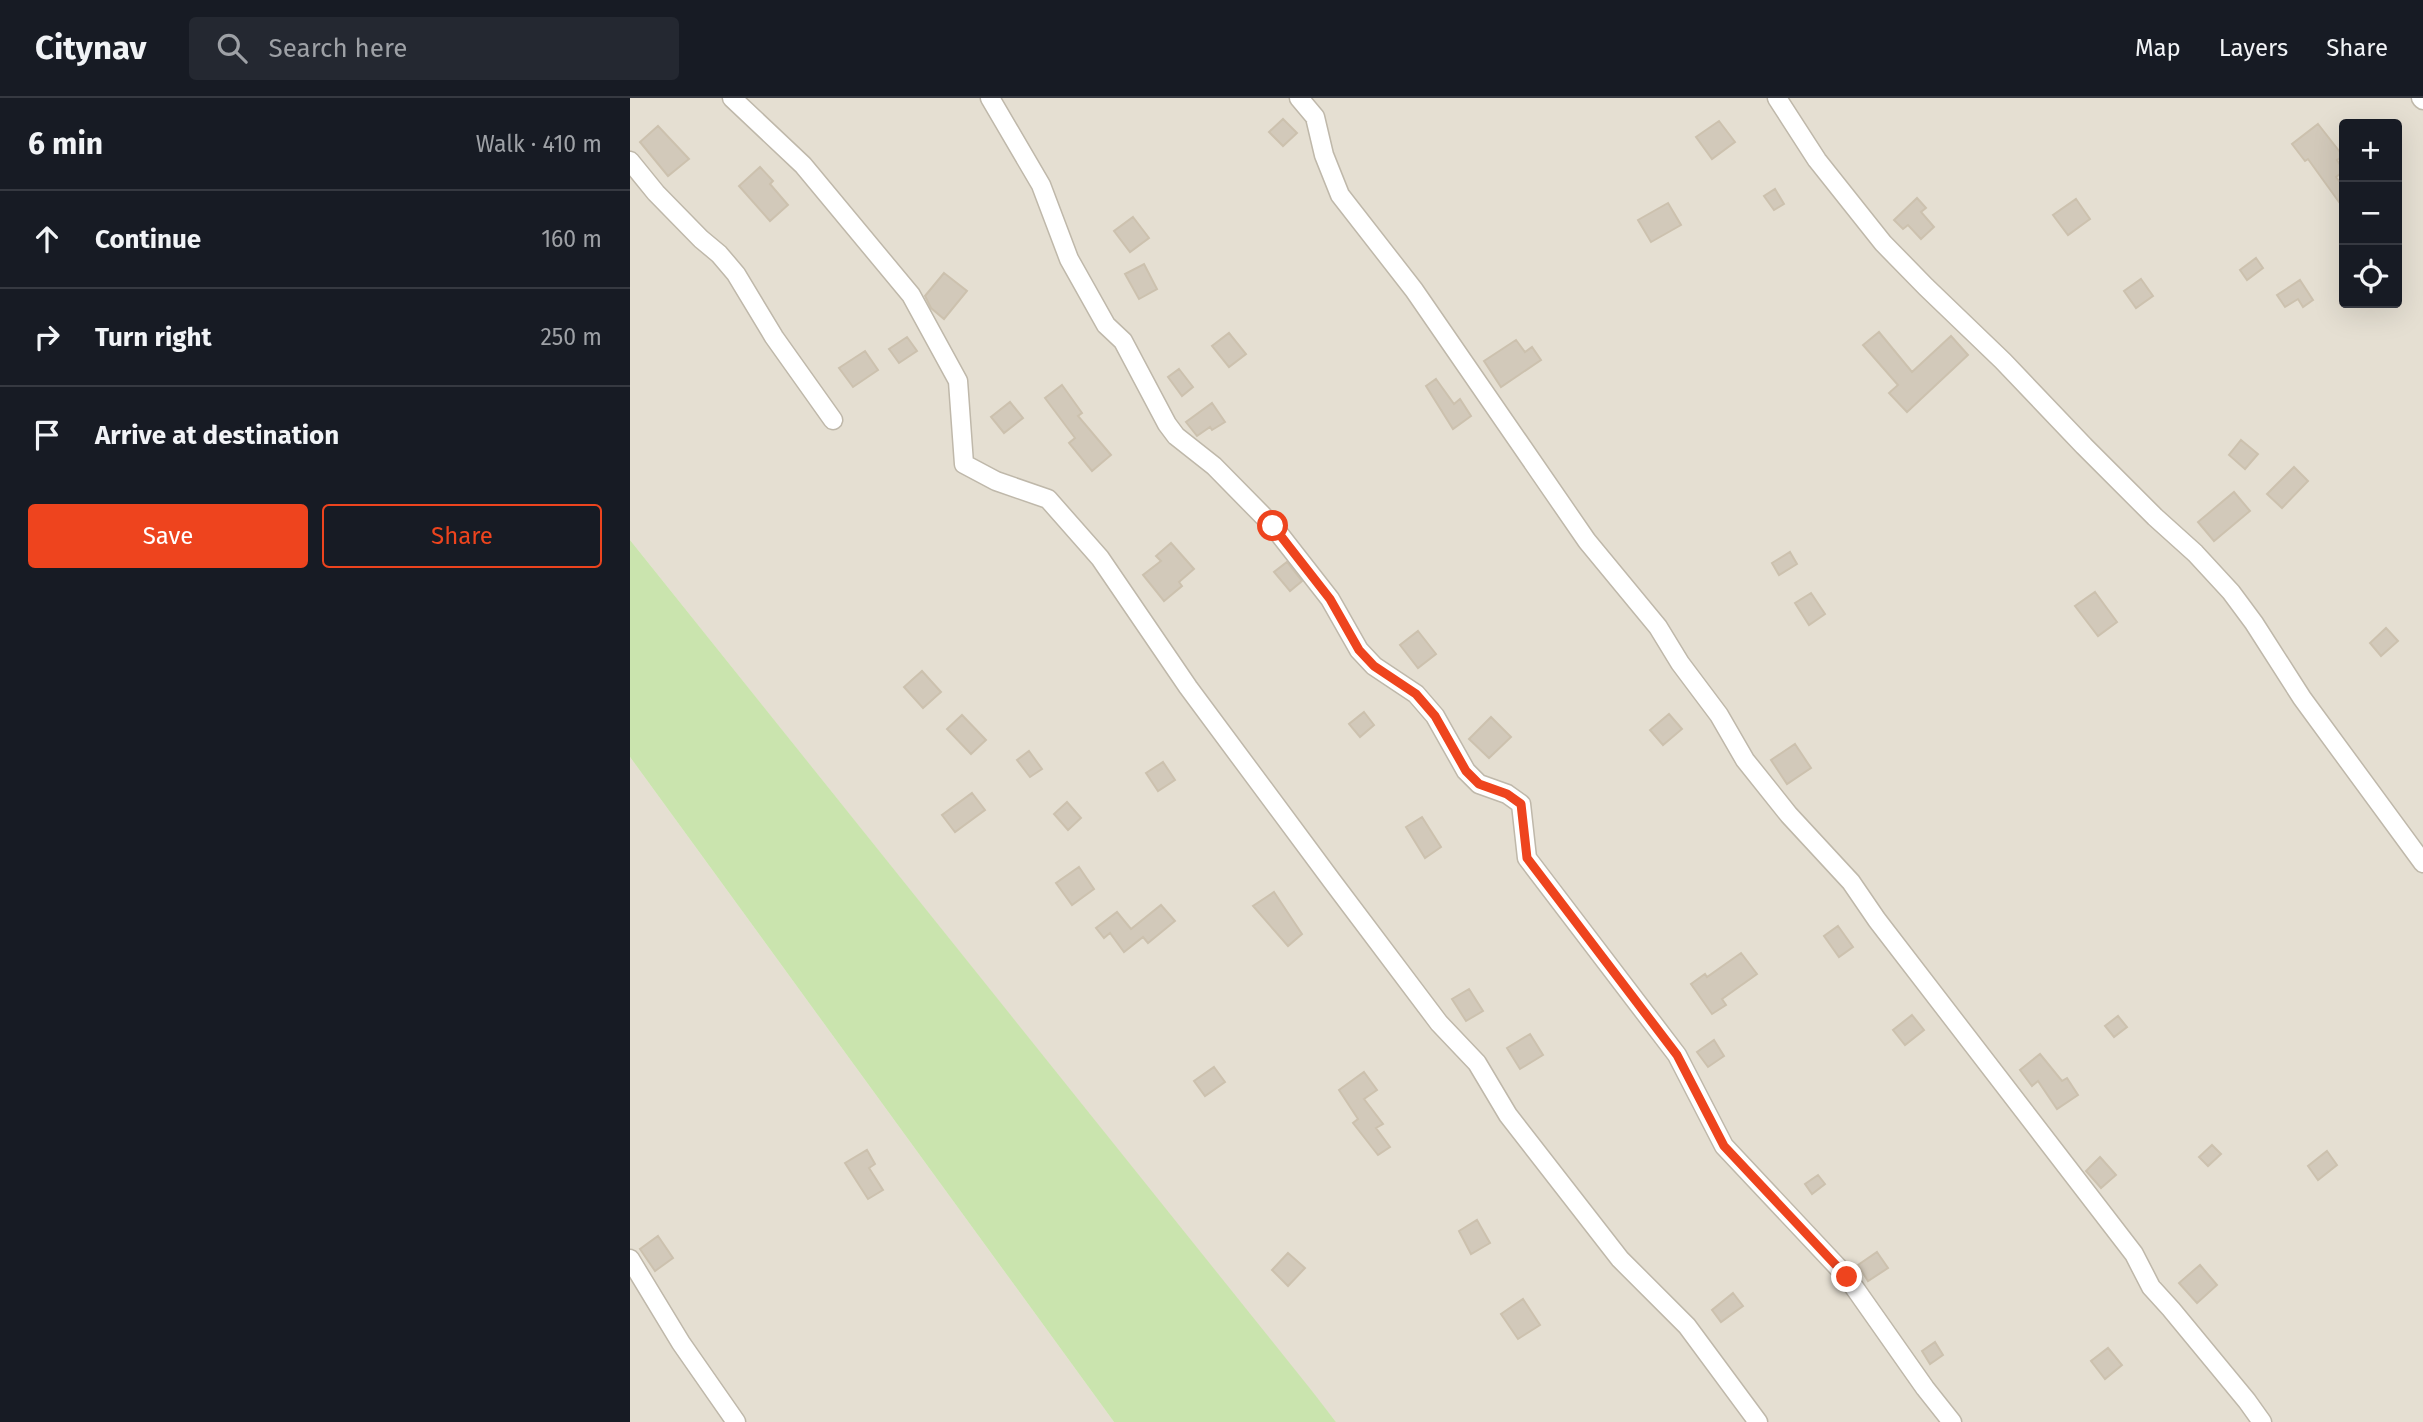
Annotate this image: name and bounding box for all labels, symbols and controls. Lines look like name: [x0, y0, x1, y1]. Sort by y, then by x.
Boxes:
search box: [189, 17, 679, 80]
text: Citynav: [35, 28, 147, 68]
icon: search: [213, 29, 251, 67]
text: Search here: [269, 33, 407, 64]
text: Map: [2135, 34, 2181, 62]
text: Layers: [2219, 34, 2288, 62]
text: Share: [2326, 34, 2388, 62]
map controls: [2339, 119, 2402, 308]
button: +: [2339, 119, 2402, 182]
text: 6 min: [28, 126, 103, 162]
text: Walk · 410 m: [476, 130, 602, 158]
button: −: [2339, 182, 2402, 245]
icon: ahead: [28, 220, 66, 258]
text: Continue: [95, 224, 201, 255]
text: 160 m: [541, 225, 602, 253]
button: locate: [2339, 245, 2402, 308]
icon: right: [28, 318, 66, 356]
text: Turn right: [95, 322, 212, 353]
text: 250 m: [540, 323, 602, 351]
icon: arrive: [28, 416, 66, 454]
text: Arrive at destination: [95, 420, 339, 451]
button: Save: [28, 504, 308, 568]
button: Share: [322, 504, 602, 568]
route start: [1257, 510, 1288, 541]
route end: [1831, 1261, 1862, 1292]

